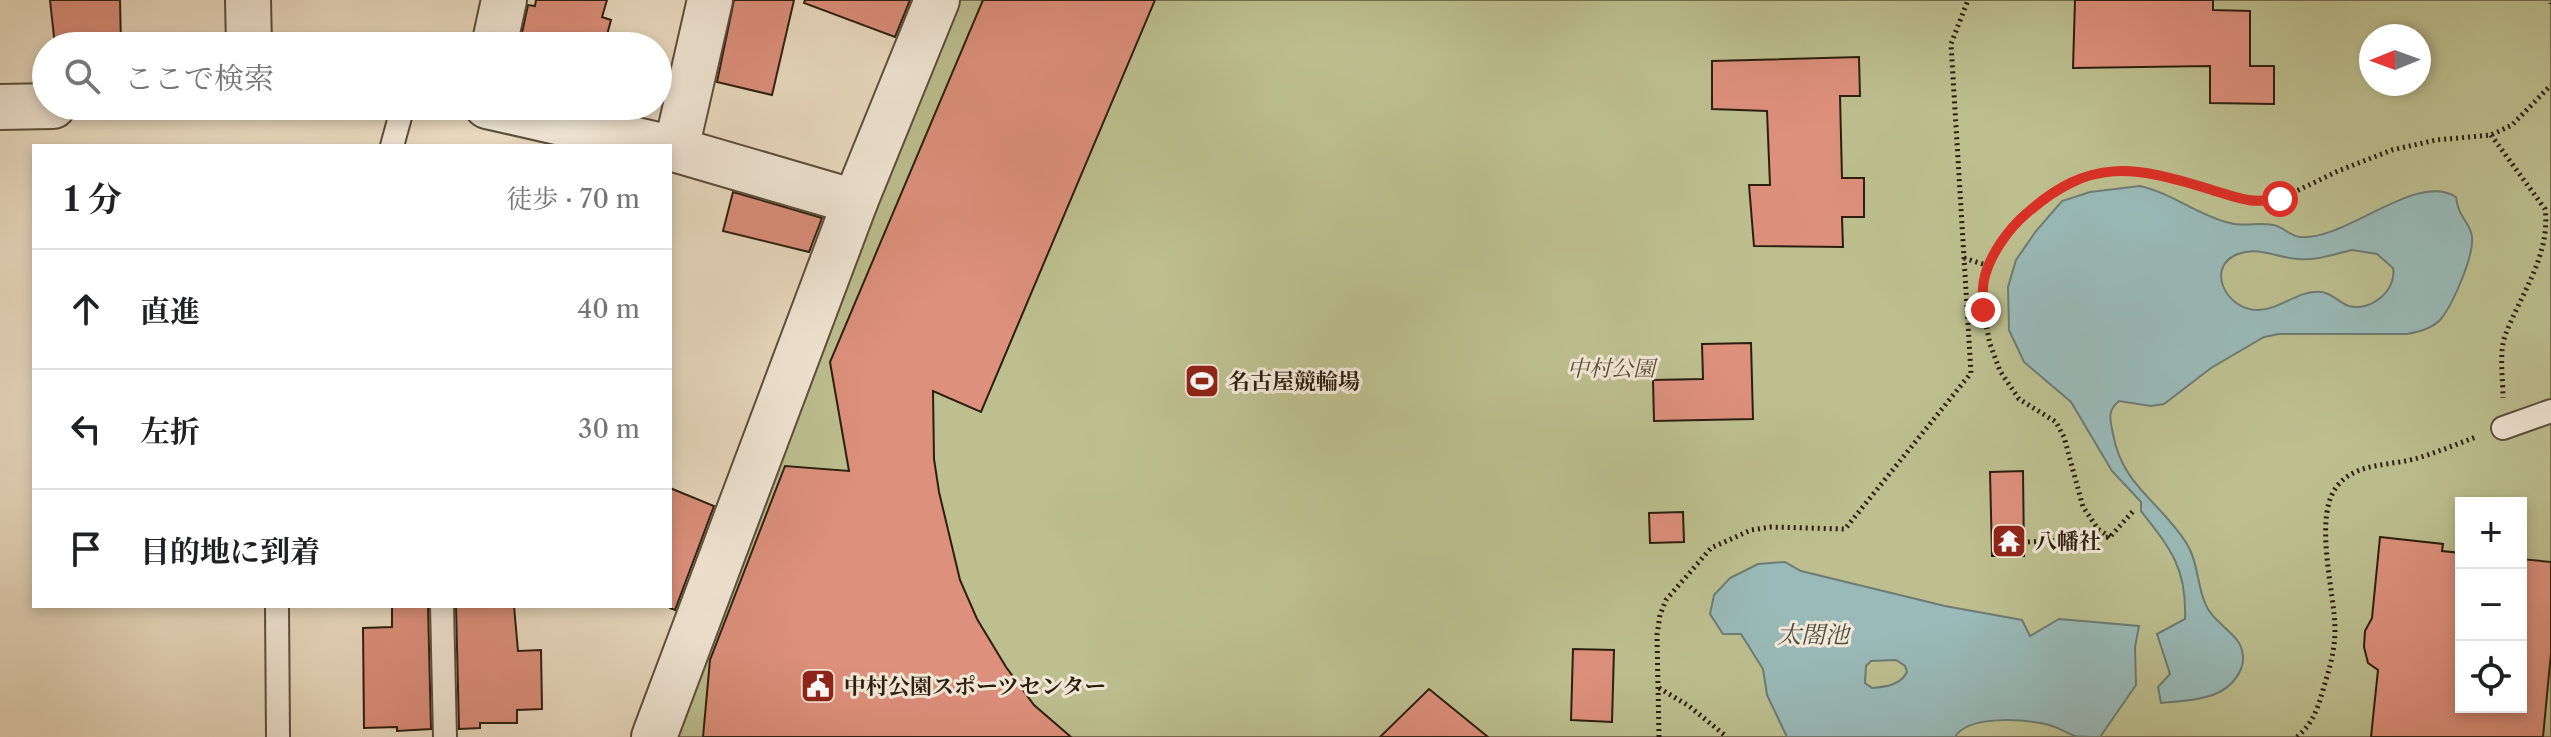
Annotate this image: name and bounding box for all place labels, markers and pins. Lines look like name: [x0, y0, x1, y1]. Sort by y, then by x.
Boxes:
sports icon: 名古屋競輪場: [1183, 362, 1221, 400]
place label: 名古屋競輪場: [1228, 368, 1360, 395]
temple icon: 八幡社: [1990, 522, 2028, 560]
place label: 八幡社: [2035, 528, 2101, 555]
public building icon: 中村公園スポーツセンター: [799, 667, 837, 705]
place label: 中村公園スポーツセンター: [844, 673, 1106, 700]

